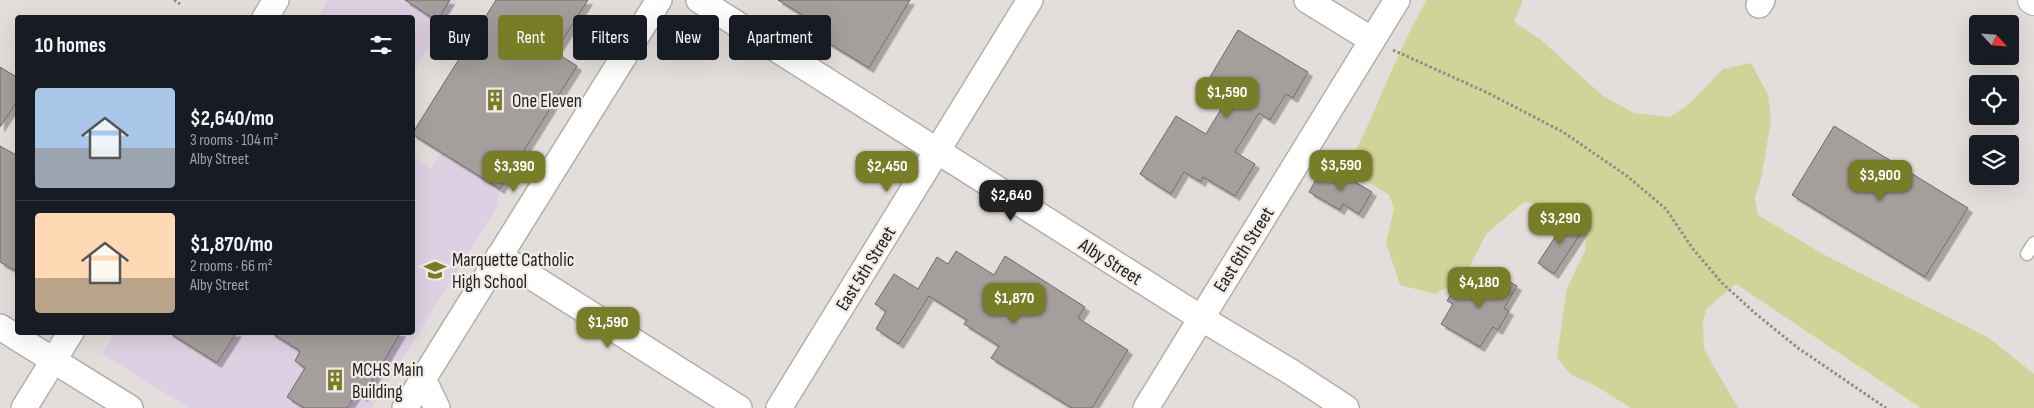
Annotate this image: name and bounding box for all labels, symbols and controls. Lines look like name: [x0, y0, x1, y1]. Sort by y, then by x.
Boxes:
chip: Buy: [430, 15, 488, 60]
chip: Rent: [498, 15, 563, 60]
chip: Filters: [573, 15, 647, 60]
chip: New: [657, 15, 719, 60]
chip: Apartment: [729, 15, 831, 60]
north arrow: [1969, 15, 2019, 65]
map controls: [1969, 15, 2019, 185]
icon: filters: [367, 31, 395, 59]
text: 10 homes: [35, 33, 106, 58]
button: locate: [1969, 75, 2019, 125]
pin: $1,590: [1186, 76, 1268, 119]
text: $1,590: [1207, 83, 1247, 102]
building icon: One Eleven: [482, 87, 508, 113]
place label: One Eleven: [512, 90, 582, 113]
text: $2,640/mo: [190, 106, 274, 131]
icon: home: [75, 108, 135, 168]
text: 3 rooms · 104 m²: [190, 131, 278, 150]
button: layers: [1969, 135, 2019, 185]
text: Alby Street: [190, 150, 249, 169]
pin: $3,390: [473, 150, 555, 193]
pin: $2,450: [846, 150, 928, 193]
pin: $3,590: [1300, 150, 1382, 192]
text: $3,590: [1320, 156, 1362, 175]
text: $3,390: [493, 157, 535, 176]
text: $2,450: [866, 157, 908, 176]
pin: $3,900: [1839, 160, 1921, 202]
text: $3,900: [1859, 166, 1901, 185]
pin: $2,640: [970, 180, 1052, 222]
text: $2,640: [990, 186, 1032, 205]
pin: $3,290: [1519, 202, 1601, 245]
street label: East 6th Street: [1209, 203, 1280, 297]
text: $3,290: [1539, 209, 1581, 228]
street label: East 5th Street: [831, 222, 901, 315]
text: $1,870/mo: [190, 232, 273, 257]
icon: home: [75, 233, 135, 293]
street label: Alby Street: [1074, 233, 1146, 291]
place label: Marquette Catholic High School: [452, 249, 574, 294]
text: 2 rooms · 66 m²: [190, 257, 273, 276]
school or university icon: Marquette Catholic High School: [422, 257, 448, 283]
pin: $4,180: [1438, 266, 1520, 309]
text: $4,180: [1459, 273, 1499, 292]
text: Alby Street: [190, 276, 249, 295]
pin: $1,870: [973, 282, 1055, 325]
text: $1,870: [994, 289, 1034, 308]
pin: $1,590: [567, 306, 649, 349]
text: $1,590: [588, 313, 628, 332]
place label: MCHS Main Building: [352, 359, 424, 404]
building icon: MCHS Main Building: [322, 367, 348, 393]

